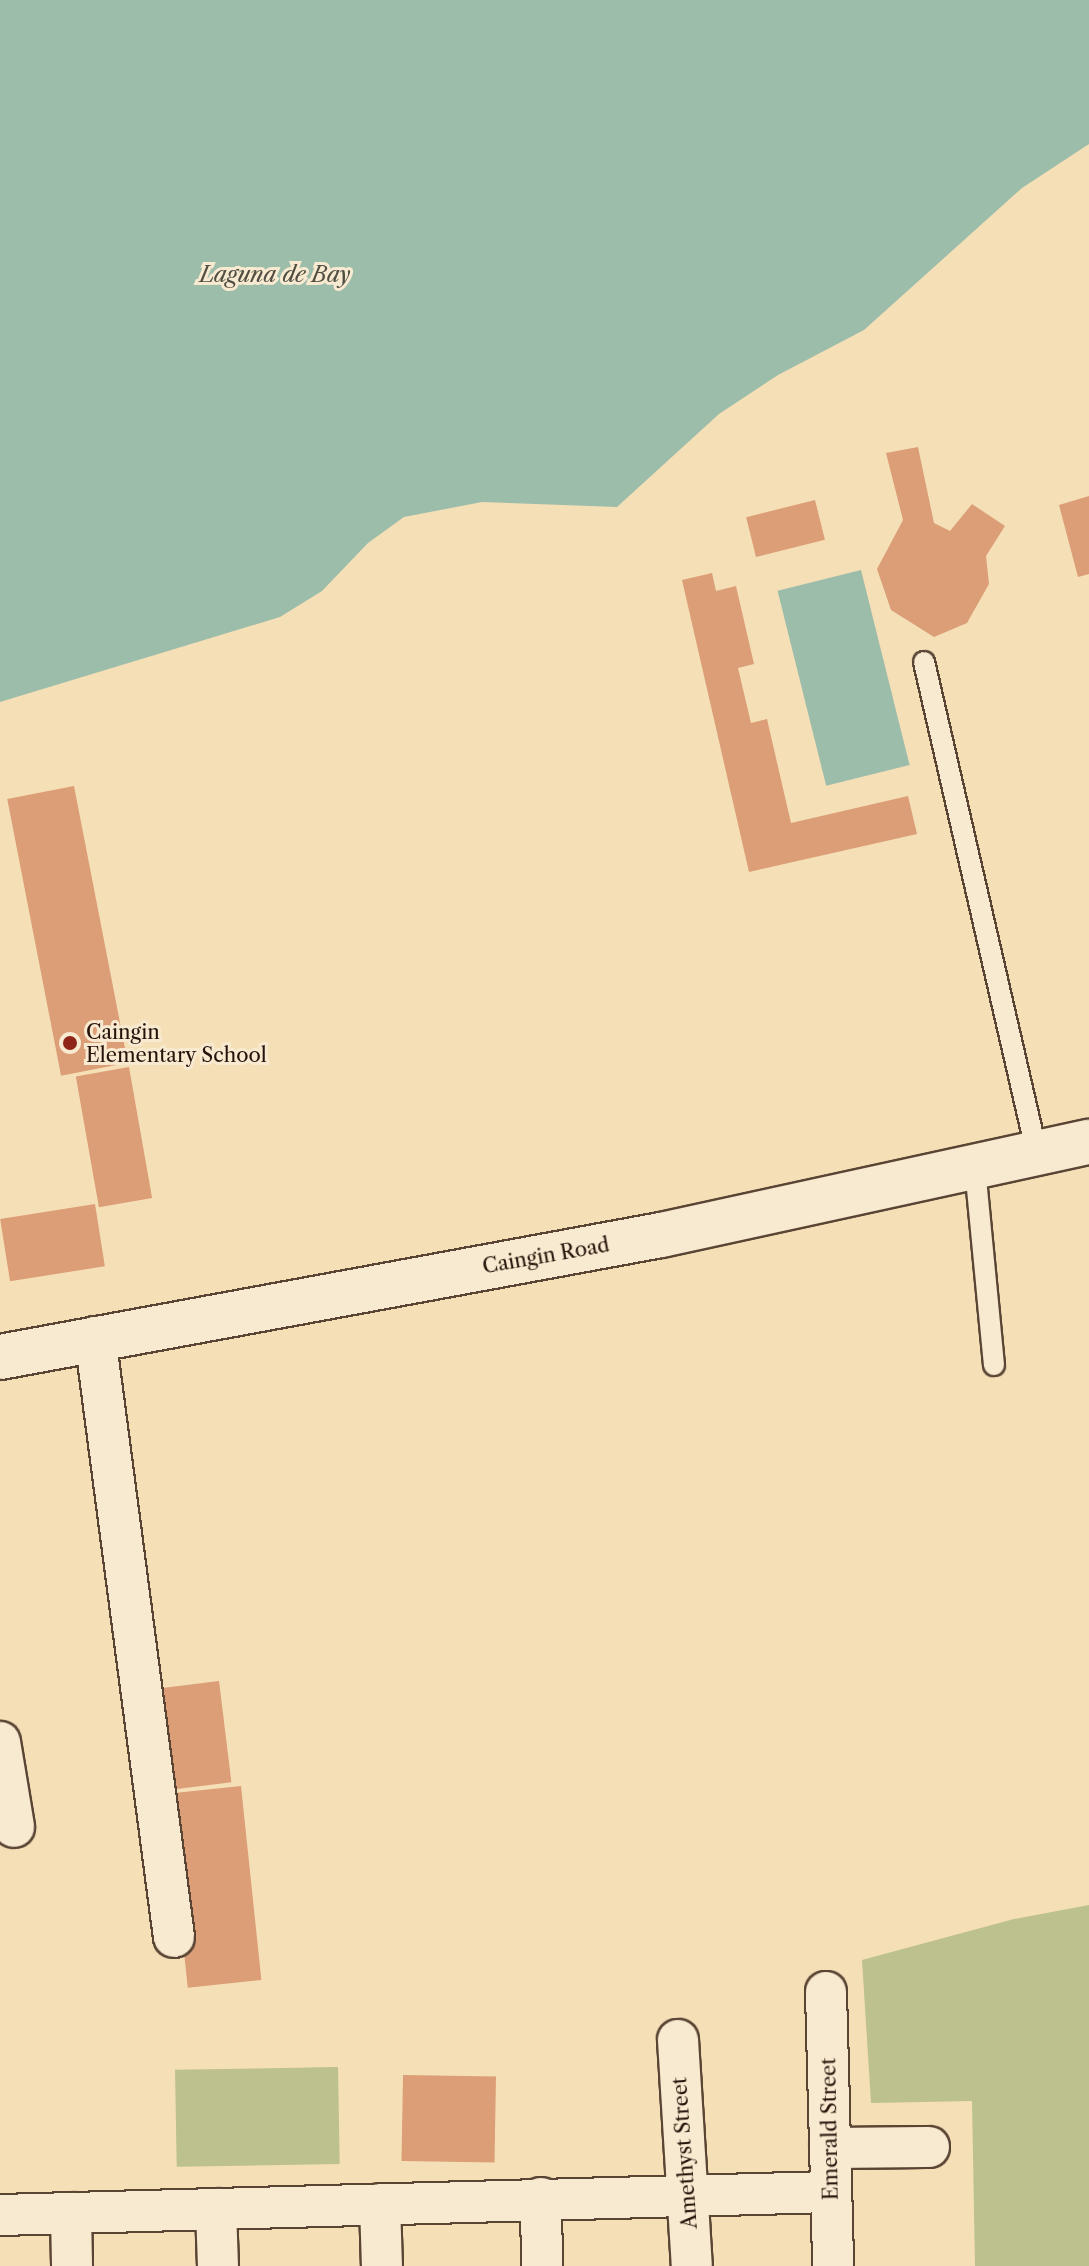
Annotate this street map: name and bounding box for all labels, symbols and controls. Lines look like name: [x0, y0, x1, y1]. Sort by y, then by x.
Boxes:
water label: Laguna de Bay: [199, 262, 351, 288]
place label: Caingin Elementary School: [86, 1020, 267, 1067]
marker: Caingin Elementary School: [61, 1034, 79, 1052]
street label: Caingin Road: [481, 1233, 611, 1279]
street label: Emerald Street: [817, 2057, 843, 2201]
street label: Amethyst Street: [668, 2076, 702, 2230]

